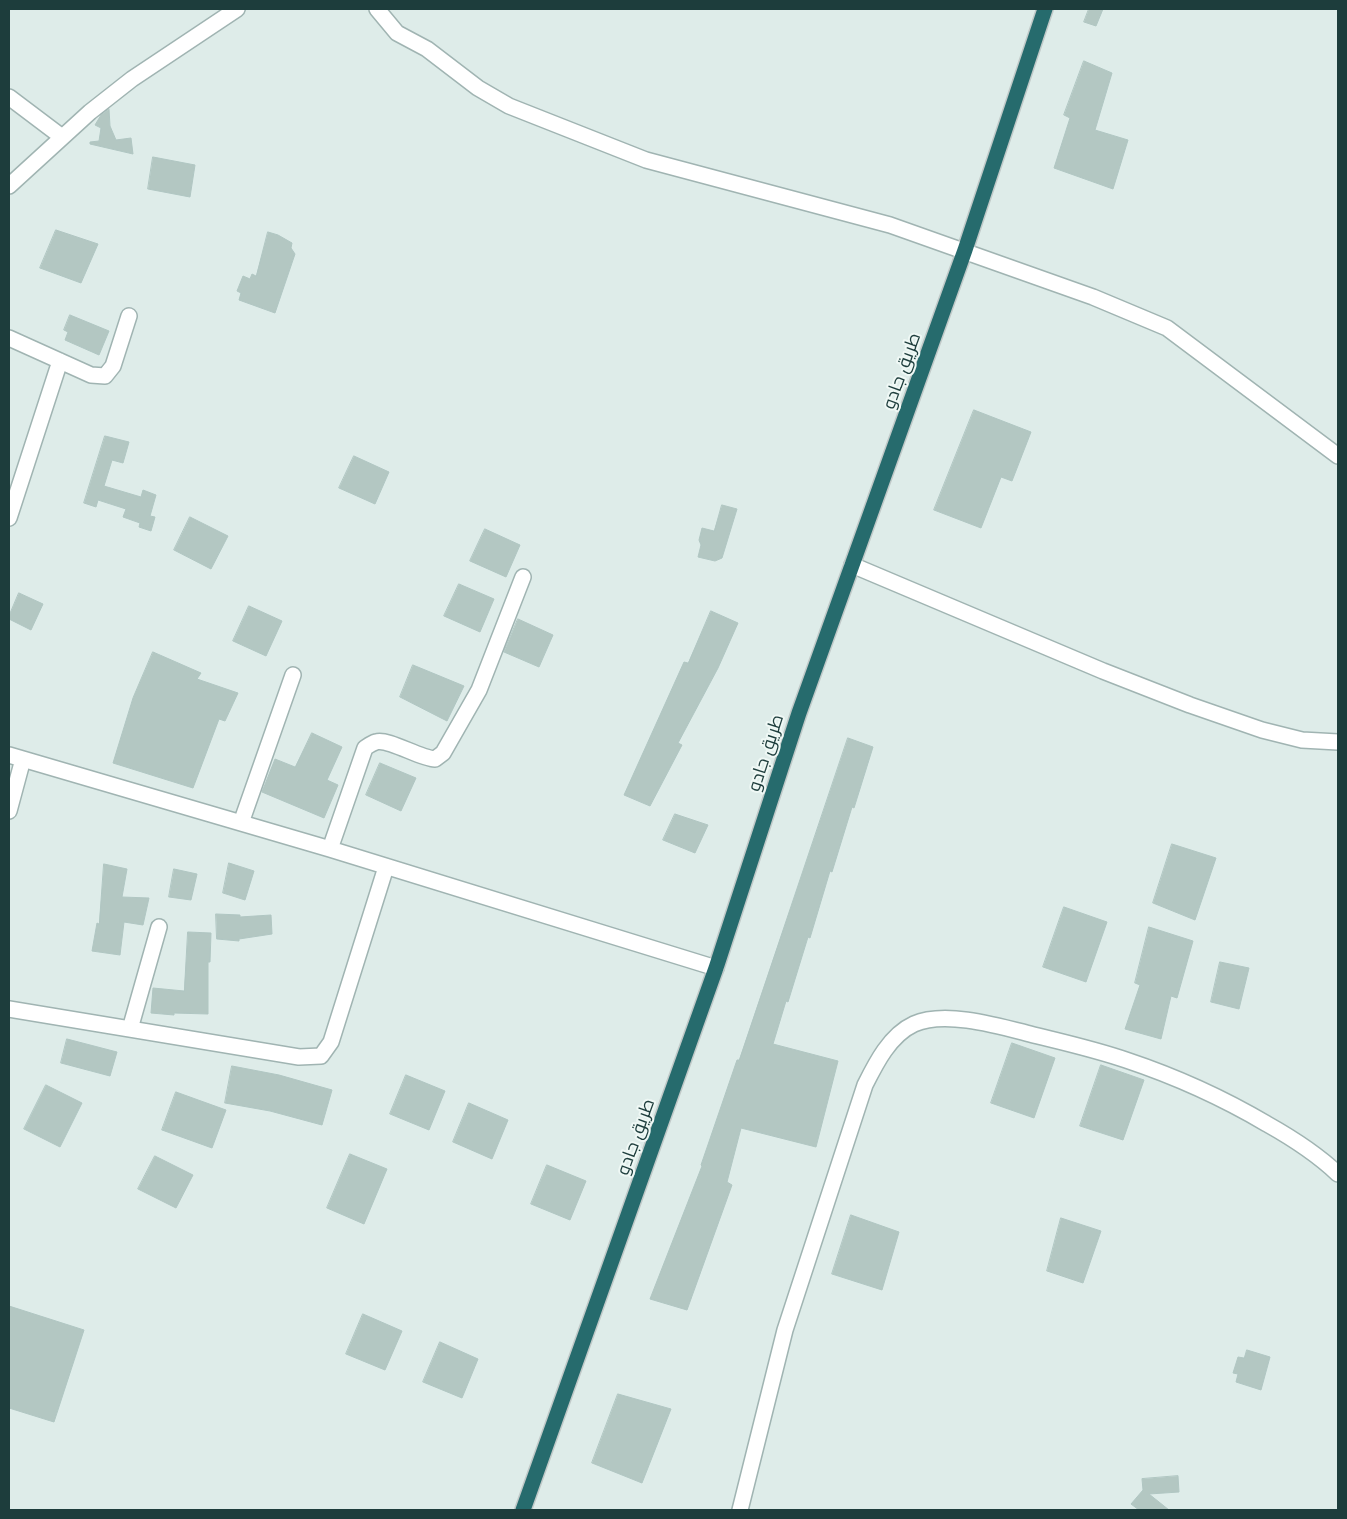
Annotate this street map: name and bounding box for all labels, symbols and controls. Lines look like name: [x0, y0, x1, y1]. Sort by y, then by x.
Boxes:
street label: طريق جادو: [878, 330, 926, 412]
street label: طريق جادو: [743, 712, 789, 794]
street label: طريق جادو: [612, 1096, 660, 1178]

